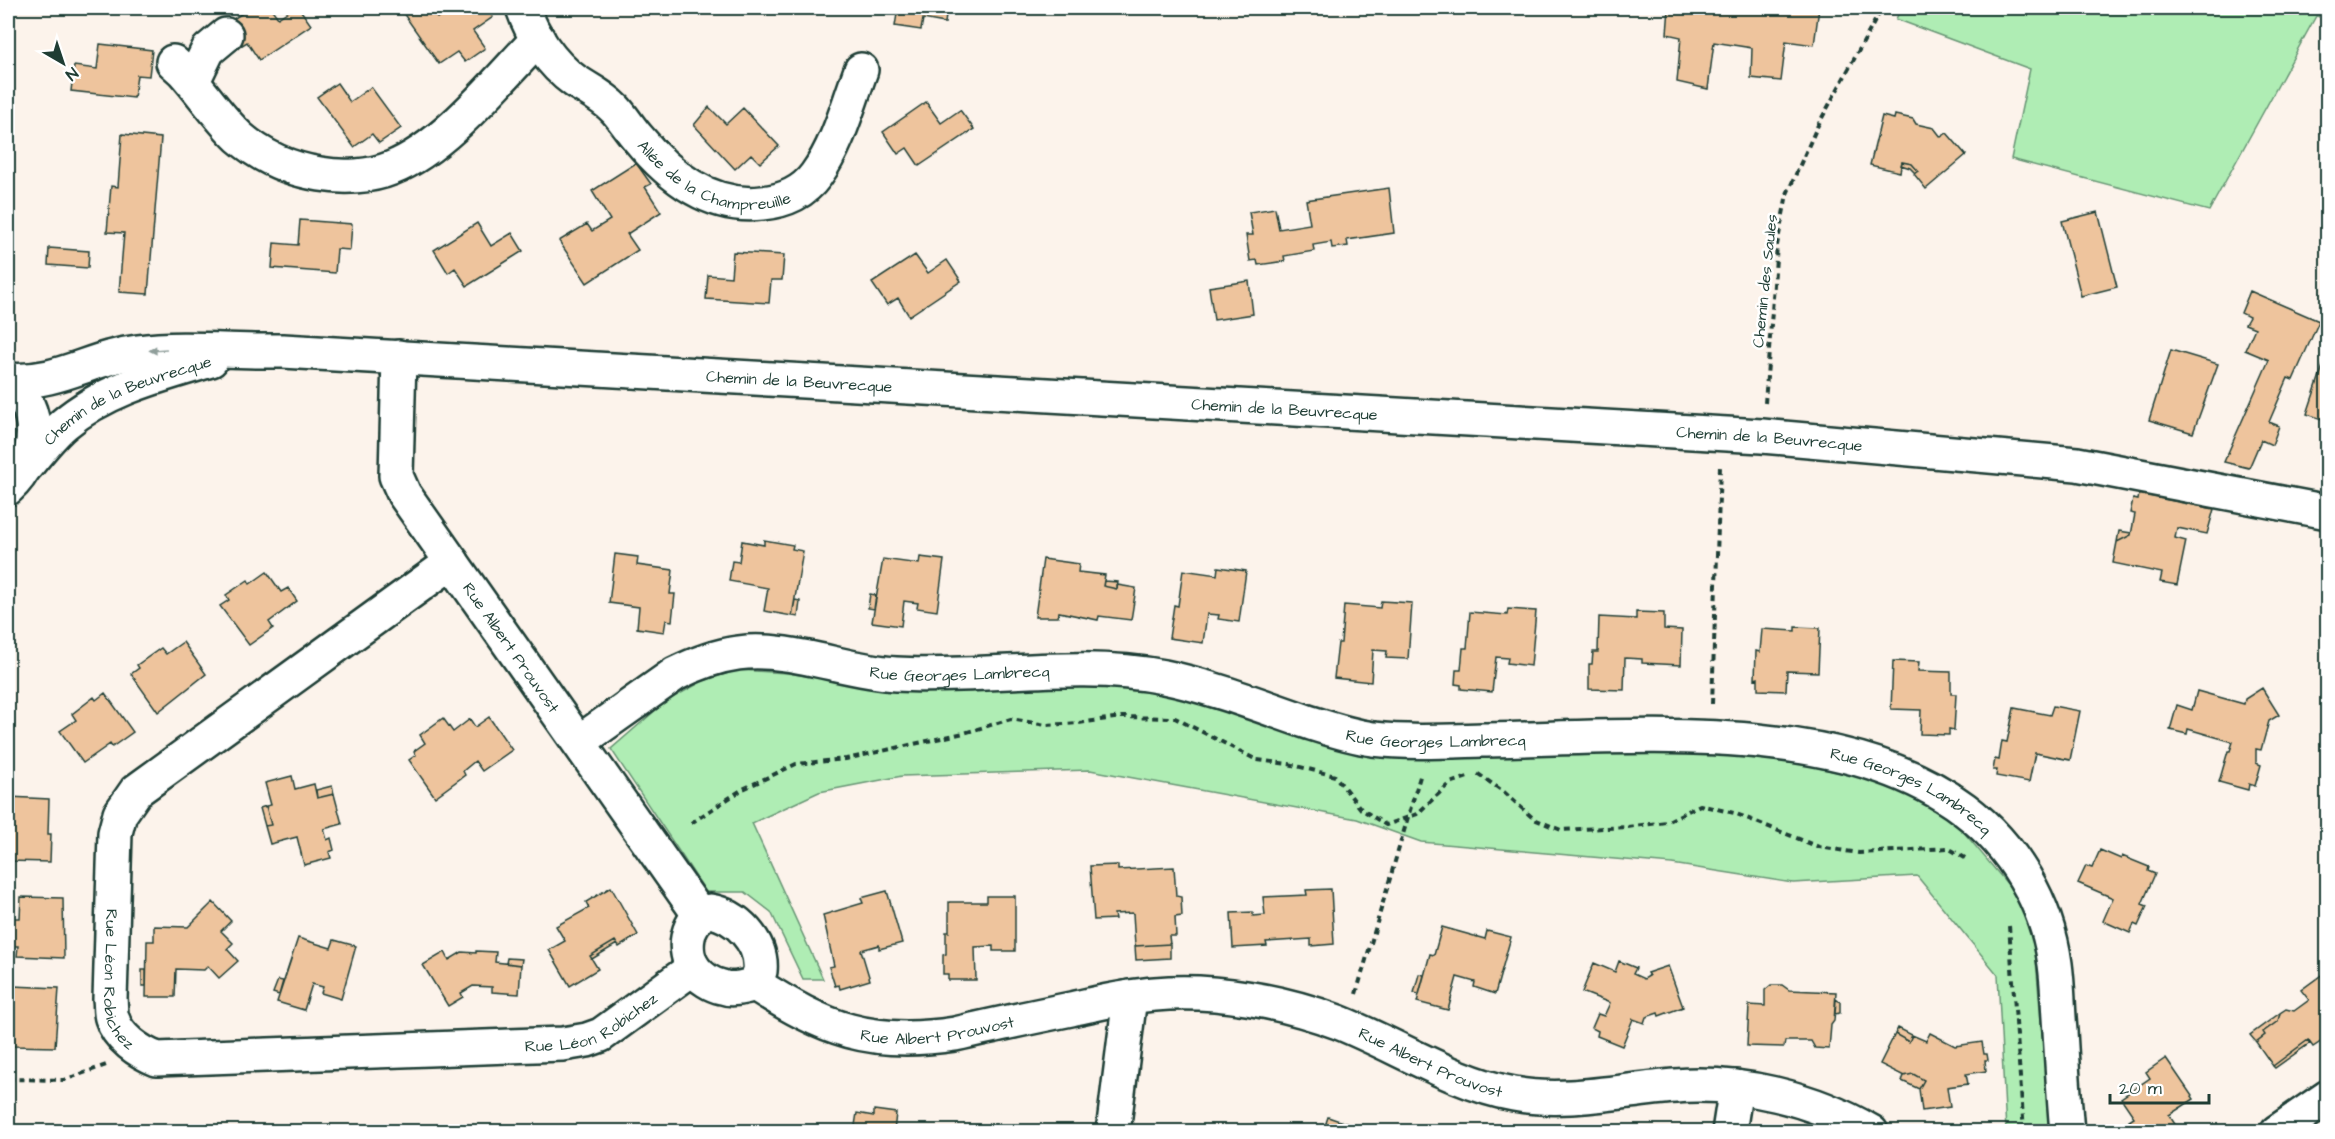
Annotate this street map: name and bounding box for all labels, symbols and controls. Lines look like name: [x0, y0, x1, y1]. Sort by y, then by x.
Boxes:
north arrow: [33, 33, 93, 93]
text: N: [61, 62, 83, 86]
street label: Allée de la Champreuille: [632, 135, 794, 216]
street label: Chemin des Saules: [1747, 213, 1783, 349]
one-way arrow: [149, 345, 168, 355]
street label: Chemin de la Beuvrecque: [39, 350, 214, 450]
street label: Chemin de la Beuvrecque: [705, 365, 893, 398]
street label: Chemin de la Beuvrecque: [1191, 393, 1378, 426]
street label: Chemin de la Beuvrecque: [1676, 421, 1864, 457]
street label: Rue Albert Prouvost: [457, 578, 565, 718]
street label: Rue Georges Lambrecq: [868, 660, 1050, 688]
street label: Rue Georges Lambrecq: [1344, 724, 1526, 754]
street label: Rue Georges Lambrecq: [1828, 742, 1997, 840]
street label: Rue Léon Robichez: [98, 909, 139, 1055]
street label: Rue Léon Robichez: [524, 988, 662, 1057]
street label: Rue Albert Prouvost: [859, 1011, 1017, 1050]
street label: Rue Albert Prouvost: [1355, 1022, 1505, 1103]
scale bar: [2110, 1067, 2209, 1105]
text: 20 m: [2119, 1076, 2162, 1101]

